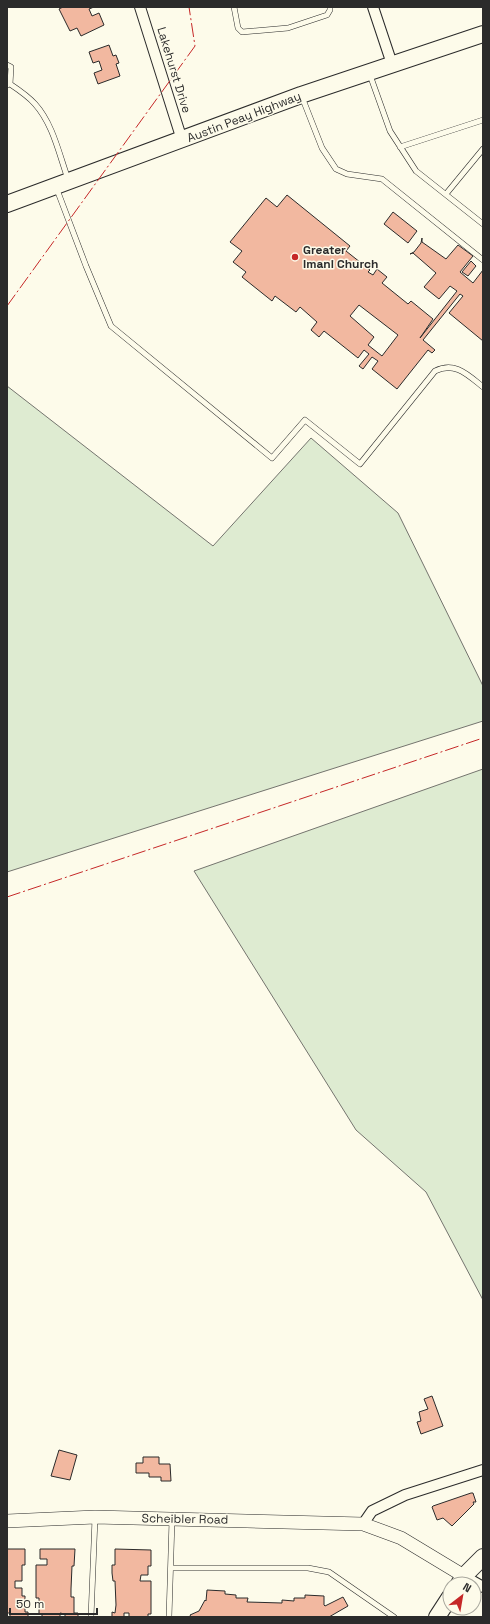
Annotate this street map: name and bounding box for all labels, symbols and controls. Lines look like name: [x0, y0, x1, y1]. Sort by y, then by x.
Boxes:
street label: Lakehurst Drive: [153, 25, 195, 115]
street label: Austin Peay Highway: [185, 88, 303, 146]
place label: Greater Imani Church: [303, 242, 378, 272]
marker: Greater Imani Church: [290, 252, 300, 262]
street label: Scheibler Road: [141, 1510, 229, 1528]
north arrow: [442, 1576, 482, 1616]
text: N: [460, 1580, 474, 1595]
scale bar: [10, 1590, 97, 1616]
text: 50 m: [16, 1596, 44, 1612]

